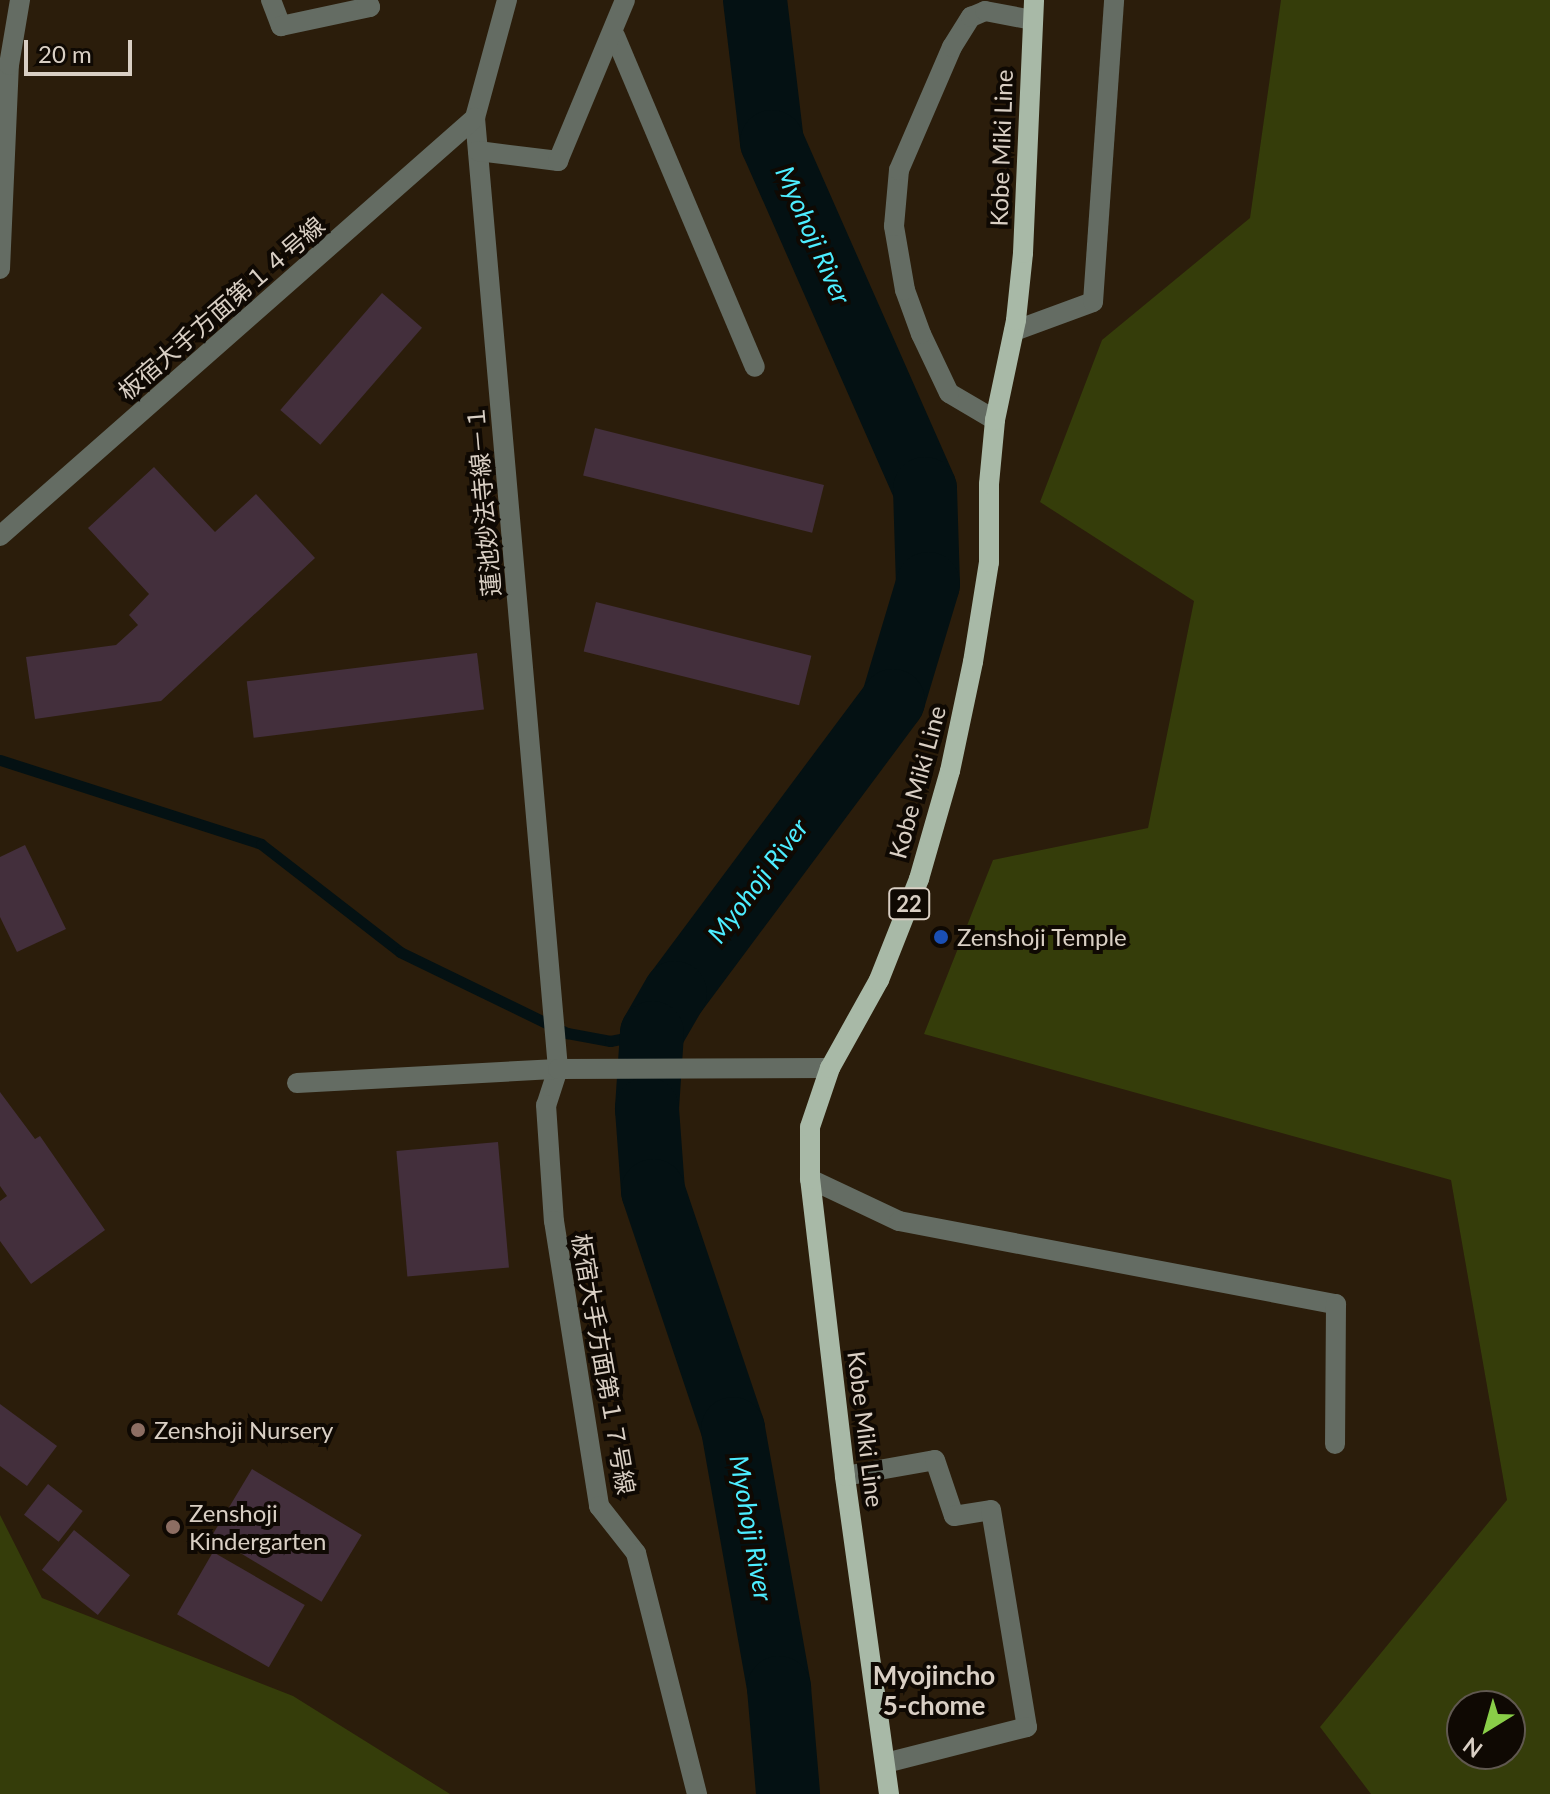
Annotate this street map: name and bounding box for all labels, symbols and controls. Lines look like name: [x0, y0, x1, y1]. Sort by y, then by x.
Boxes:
scale bar: [28, 24, 136, 74]
text: 20 m: [38, 39, 92, 68]
street label: Kobe Miki Line: [984, 69, 1018, 227]
water label: Myohoji River: [769, 161, 857, 309]
street label: 板宿大手方面第１４号線: [112, 211, 330, 405]
street label: 蓮池妙法寺線－１: [460, 404, 506, 598]
street label: Kobe Miki Line: [883, 702, 951, 862]
water label: Myohoji River: [701, 813, 815, 949]
road number: 22: [887, 886, 931, 922]
place label: Zenshoji Temple: [957, 923, 1127, 951]
marker: Zenshoji Temple: [932, 928, 950, 946]
street label: 板宿大手方面第１７号線: [567, 1232, 641, 1496]
street label: Kobe Miki Line: [842, 1349, 890, 1509]
place label: Zenshoji Nursery: [154, 1416, 333, 1444]
marker: Zenshoji Nursery: [129, 1421, 147, 1439]
water label: Myohoji River: [723, 1453, 779, 1603]
place label: Zenshoji Kindergarten: [189, 1499, 326, 1555]
marker: Zenshoji Kindergarten: [164, 1518, 182, 1536]
district label: Myojincho 5-chome: [873, 1660, 995, 1722]
north arrow: [1446, 1690, 1526, 1770]
text: N: [1458, 1732, 1487, 1764]

